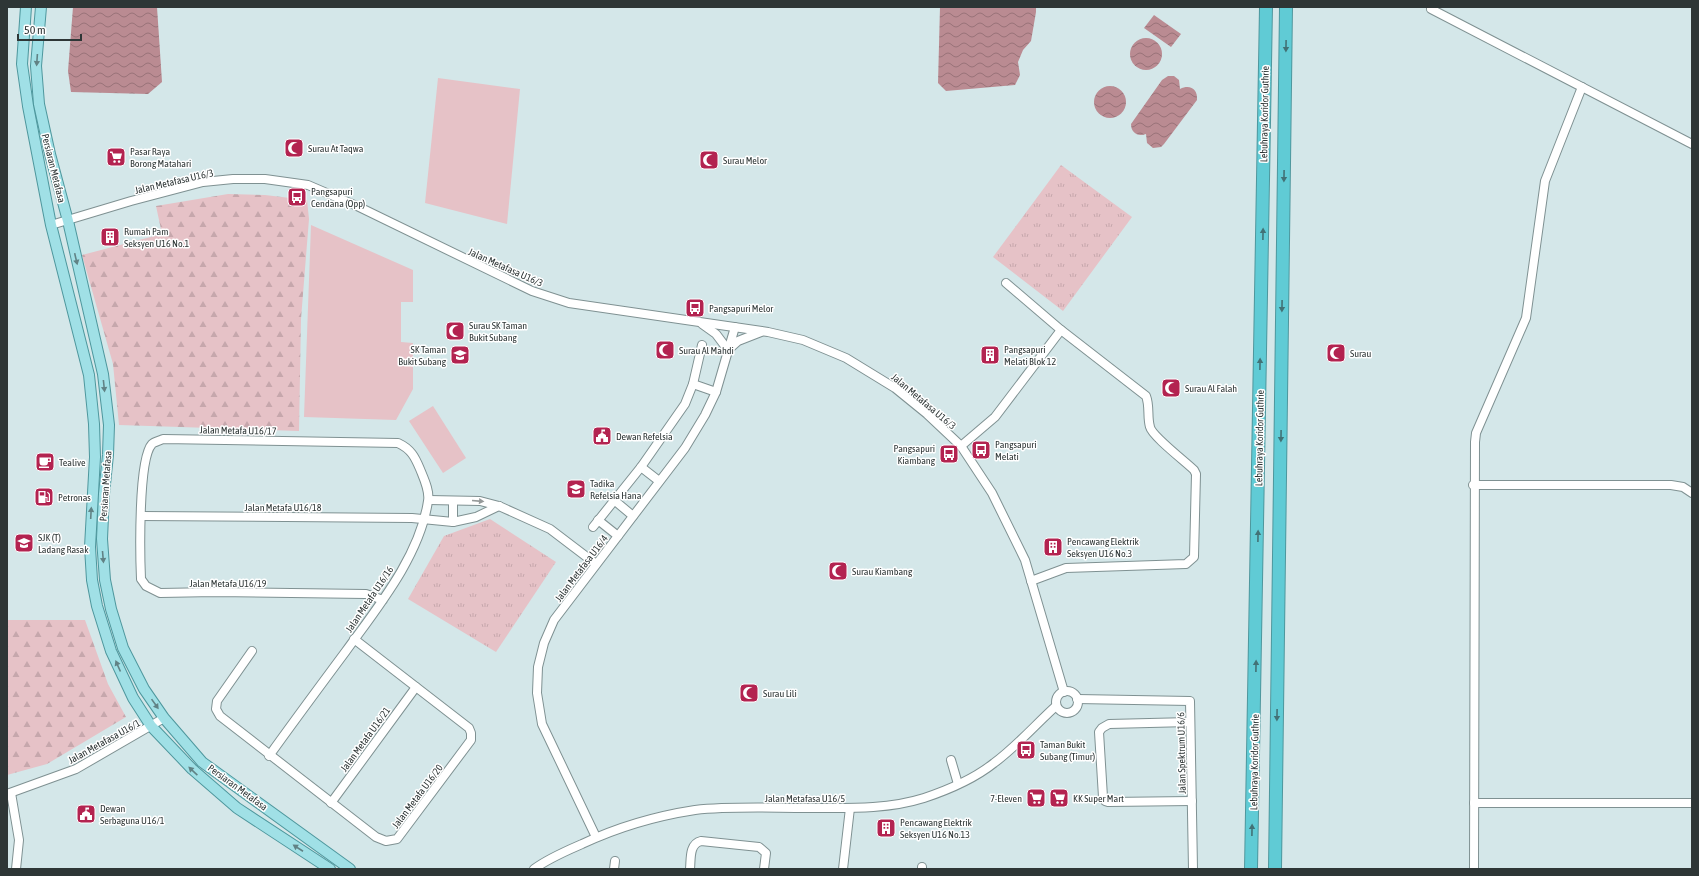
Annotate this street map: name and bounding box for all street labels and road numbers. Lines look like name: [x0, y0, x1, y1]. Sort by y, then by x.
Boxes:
street label: Lebuhraya Koridor Guthrie: [1258, 65, 1271, 162]
street label: Persiaran Metafasa: [40, 132, 67, 204]
street label: Jalan Metafasa U16/3: [134, 167, 215, 196]
street label: Jalan Metafasa U16/3: [467, 246, 545, 289]
street label: Jalan Metafasa U16/3: [889, 371, 958, 432]
street label: Lebuhraya Koridor Guthrie: [1253, 389, 1266, 486]
street label: Jalan Metafa U16/17: [199, 424, 277, 437]
street label: Persiaran Metafasa: [98, 450, 113, 522]
street label: Jalan Metafa U16/18: [245, 502, 322, 513]
street label: Jalan Metafasa U16/4: [553, 533, 610, 604]
street label: Jalan Metafa U16/16: [343, 564, 396, 634]
street label: Jalan Metafa U16/19: [190, 578, 267, 589]
street label: Jalan Metafa U16/21: [338, 705, 393, 774]
street label: Jalan Spektrum U16/6: [1175, 712, 1188, 794]
street label: Lebuhraya Koridor Guthrie: [1248, 713, 1261, 810]
street label: Jalan Metafasa U16/1: [66, 717, 142, 766]
street label: Persiaran Metafasa: [206, 762, 270, 813]
street label: Jalan Metafa U16/20: [390, 762, 445, 830]
street label: Jalan Metafasa U16/5: [765, 793, 846, 804]

